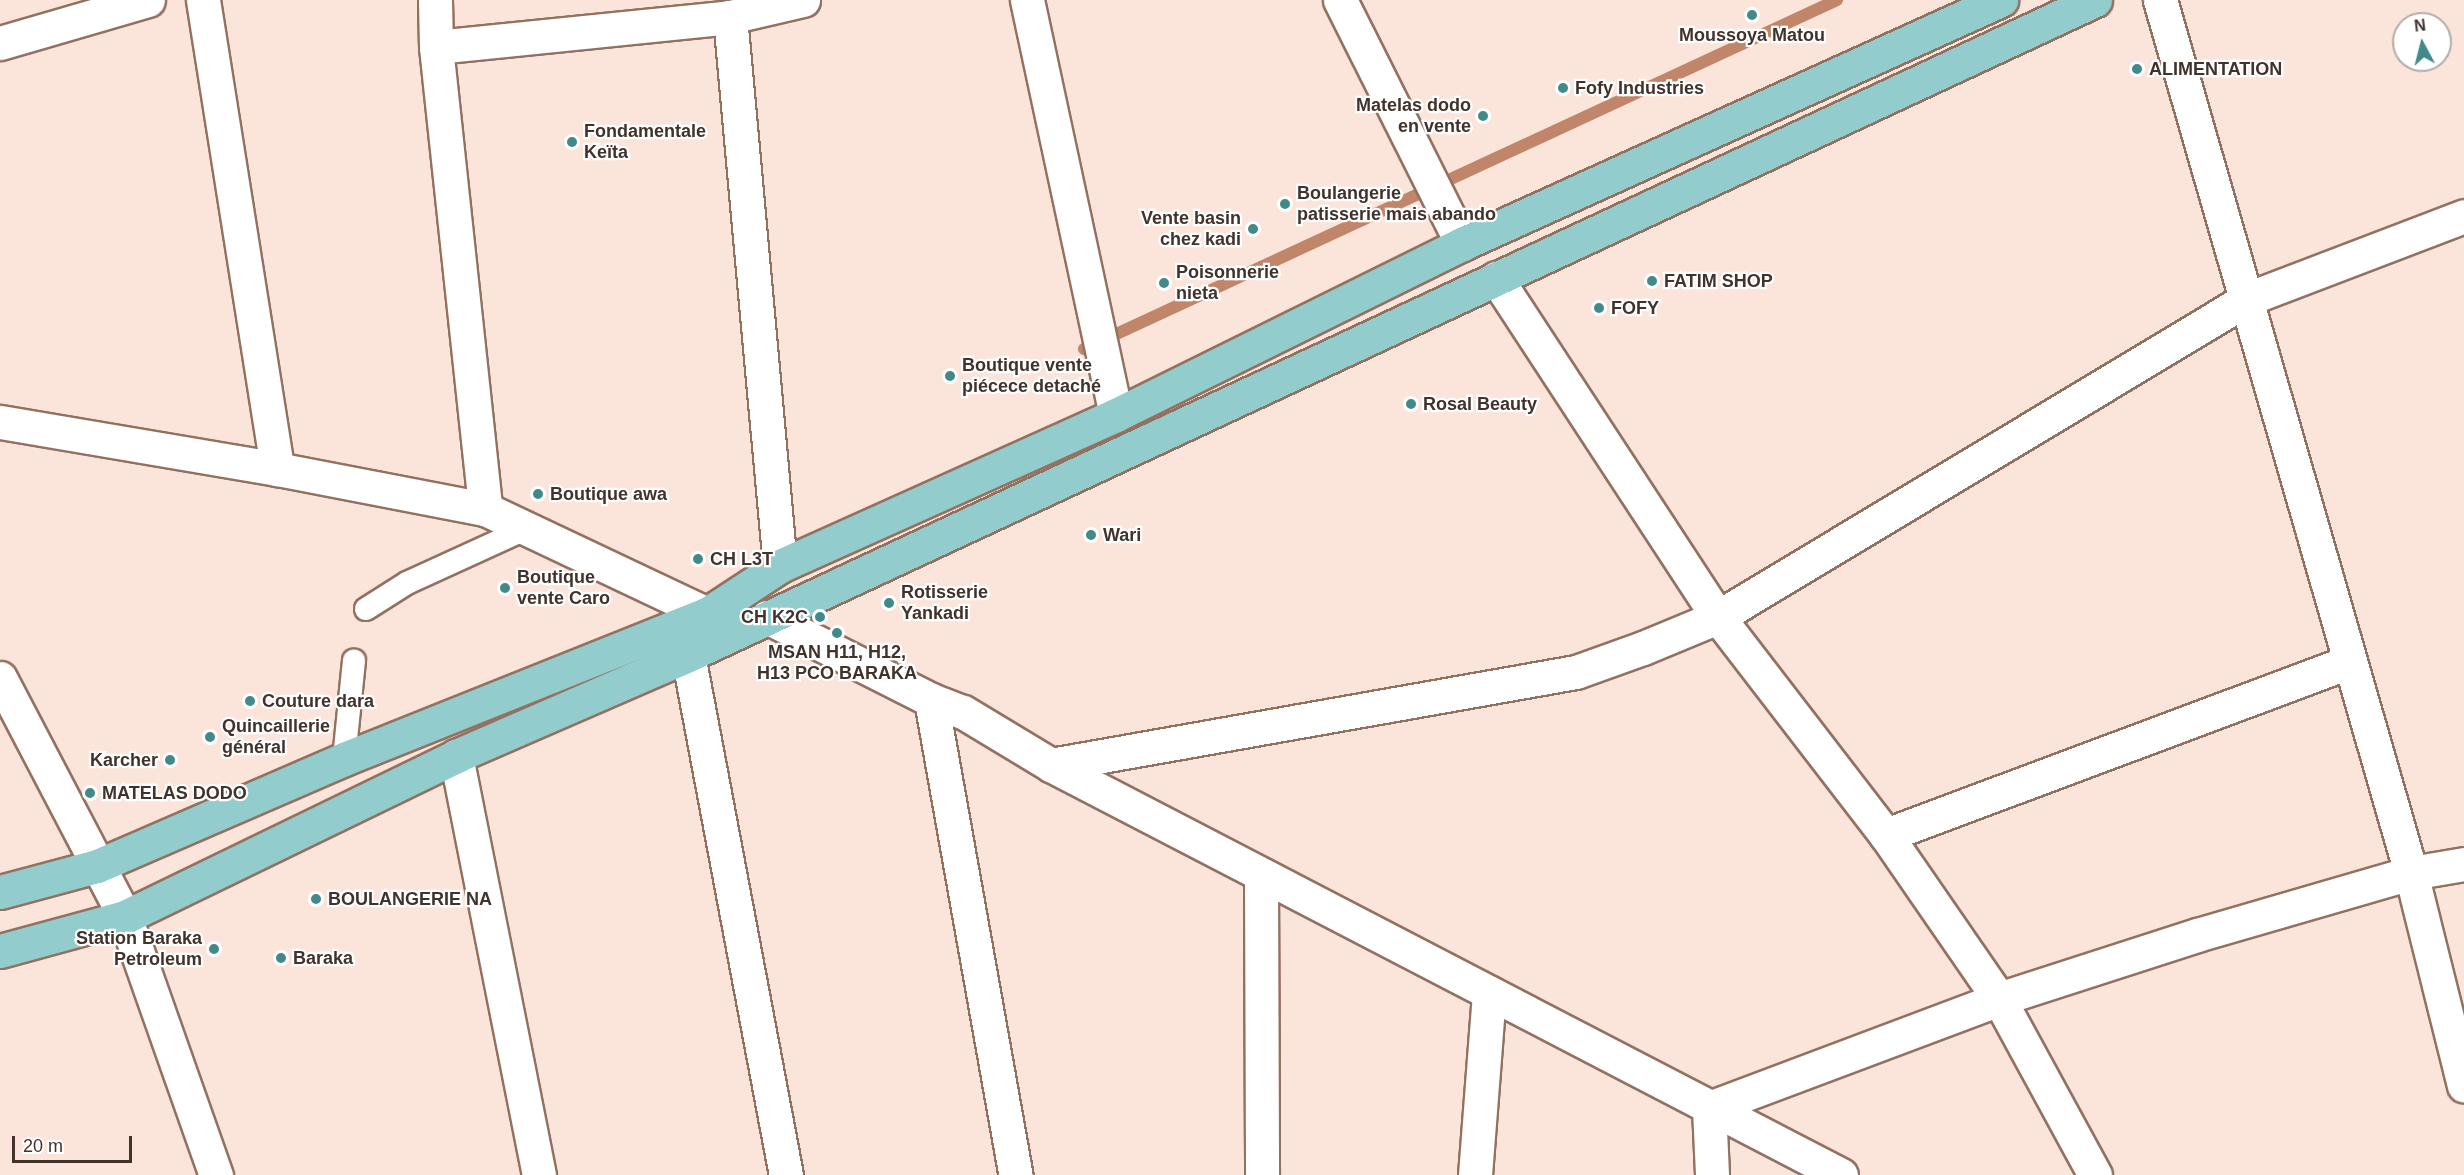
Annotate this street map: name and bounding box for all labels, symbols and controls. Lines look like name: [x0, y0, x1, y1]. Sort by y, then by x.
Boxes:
marker: Moussoya Matou: [1745, 8, 1759, 22]
north arrow: [2392, 12, 2452, 72]
text: N: [2413, 16, 2427, 35]
place label: Moussoya Matou: [1679, 24, 1825, 46]
place label: ALIMENTATION: [2149, 58, 2282, 80]
marker: ALIMENTATION: [2130, 62, 2144, 76]
place label: Fofy Industries: [1575, 77, 1704, 99]
marker: Fofy Industries: [1556, 81, 1570, 95]
place label: Matelas dodo en vente: [1356, 95, 1471, 138]
marker: Matelas dodo en vente: [1476, 109, 1490, 123]
place label: Fondamentale Keïta: [584, 121, 706, 164]
marker: Fondamentale Keïta: [565, 135, 579, 149]
place label: Boulangerie patisserie mais abando: [1297, 183, 1496, 226]
marker: Boulangerie patisserie mais abando: [1278, 197, 1292, 211]
place label: Vente basin chez kadi: [1141, 208, 1241, 250]
marker: Vente basin chez kadi: [1246, 222, 1260, 236]
place label: Poisonnerie nieta: [1176, 262, 1279, 304]
place label: FATIM SHOP: [1664, 270, 1773, 292]
marker: FATIM SHOP: [1645, 274, 1659, 288]
marker: Poisonnerie nieta: [1157, 276, 1171, 290]
place label: FOFY: [1611, 297, 1659, 319]
marker: FOFY: [1592, 301, 1606, 315]
place label: Boutique vente piécece detaché: [962, 355, 1101, 398]
marker: Boutique vente piécece detaché: [943, 369, 957, 383]
place label: Rosal Beauty: [1423, 393, 1537, 415]
marker: Rosal Beauty: [1404, 397, 1418, 411]
place label: Boutique awa: [550, 483, 667, 505]
marker: Boutique awa: [531, 487, 545, 501]
place label: Wari: [1103, 524, 1141, 546]
marker: Wari: [1084, 528, 1098, 542]
place label: CH L3T: [710, 548, 773, 570]
marker: CH L3T: [691, 552, 705, 566]
place label: Boutique vente Caro: [517, 567, 610, 610]
marker: Boutique vente Caro: [498, 581, 512, 595]
place label: Rotisserie Yankadi: [901, 582, 988, 624]
marker: Rotisserie Yankadi: [882, 596, 896, 610]
place label: CH K2C: [741, 606, 808, 628]
marker: CH K2C: [813, 610, 827, 624]
marker: MSAN H11, H12, H13 PCO BARAKA: [830, 626, 844, 640]
place label: MSAN H11, H12, H13 PCO BARAKA: [757, 642, 917, 684]
place label: Couture dara: [262, 690, 374, 712]
marker: Couture dara: [243, 694, 257, 708]
place label: Quincaillerie général: [222, 716, 330, 758]
marker: Quincaillerie général: [203, 730, 217, 744]
place label: Karcher: [90, 749, 158, 771]
marker: Karcher: [163, 753, 177, 767]
place label: MATELAS DODO: [102, 782, 247, 804]
marker: MATELAS DODO: [83, 786, 97, 800]
place label: BOULANGERIE NA: [328, 888, 492, 910]
marker: BOULANGERIE NA: [309, 892, 323, 906]
place label: Station Baraka Petroleum: [76, 928, 202, 970]
marker: Station Baraka Petroleum: [207, 942, 221, 956]
place label: Baraka: [293, 947, 353, 969]
marker: Baraka: [274, 951, 288, 965]
scale bar: [15, 1124, 135, 1162]
text: 20 m: [23, 1136, 63, 1156]

